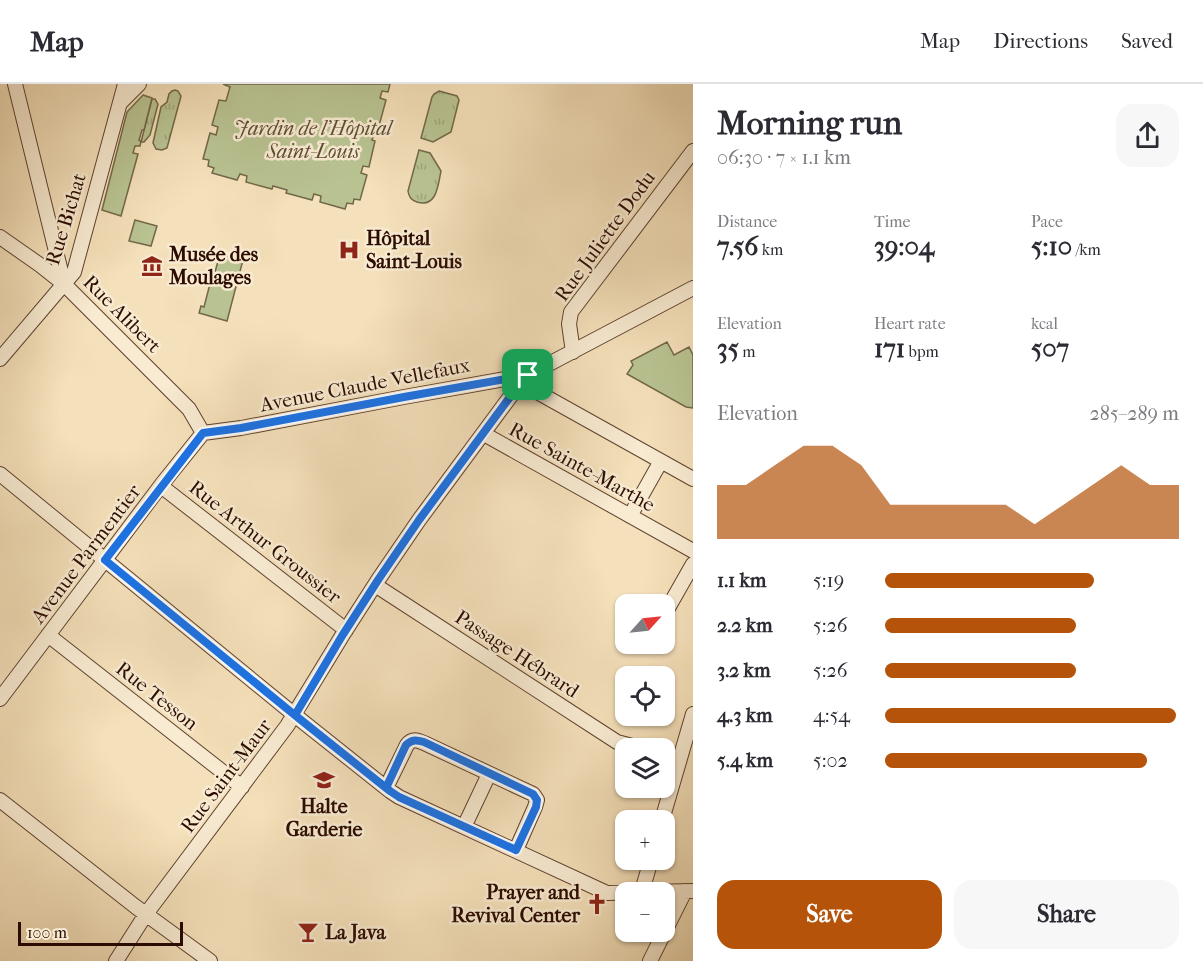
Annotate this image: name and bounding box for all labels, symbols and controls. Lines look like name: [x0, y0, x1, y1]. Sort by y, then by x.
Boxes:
text: Map: [30, 25, 84, 58]
text: Map: [920, 29, 960, 53]
text: Directions: [993, 29, 1088, 53]
text: Saved: [1121, 29, 1173, 53]
text: Morning run: [717, 104, 902, 143]
button: share: [1116, 104, 1179, 167]
park label: Jardin de l'Hôpital Saint-Louis: [234, 117, 394, 163]
text: 06:30 · 7 × 1.1 km: [717, 146, 851, 169]
street label: Rue Juliette Dodu: [550, 166, 660, 306]
street label: Rue Bichat: [41, 170, 91, 268]
text: Distance: [717, 212, 777, 231]
text: Time: [874, 212, 910, 231]
text: Pace: [1031, 212, 1063, 231]
place label: Hôpital Saint-Louis: [366, 227, 463, 273]
text: 7.56: [717, 231, 758, 262]
text: 39:04: [874, 231, 934, 262]
text: 5:10: [1031, 231, 1072, 262]
hospital icon: Hôpital Saint-Louis: [337, 238, 361, 262]
text: km: [758, 240, 783, 259]
text: /km: [1072, 240, 1101, 259]
place label: Musée des Moulages: [168, 243, 259, 289]
museum icon: Musée des Moulages: [140, 254, 164, 278]
street label: Rue Alibert: [79, 271, 165, 357]
text: Elevation: [717, 314, 782, 333]
text: Heart rate: [874, 314, 946, 333]
text: kcal: [1031, 314, 1058, 333]
text: 35: [717, 333, 739, 364]
text: 171: [874, 333, 905, 364]
text: 507: [1031, 333, 1069, 364]
text: m: [739, 342, 756, 361]
text: bpm: [905, 342, 939, 361]
pin: [502, 349, 553, 400]
street label: Avenue Claude Vellefaux: [257, 353, 472, 417]
icon: arrive: [511, 358, 544, 391]
text: Elevation: [717, 402, 798, 425]
text: 285–289 m: [1090, 402, 1179, 425]
street label: Rue Sainte-Marthe: [505, 417, 659, 517]
street label: Rue Arthur Groussier: [185, 476, 346, 609]
street label: Avenue Parmentier: [26, 480, 146, 629]
text: 1.1 km: [717, 569, 766, 592]
text: 5:19: [813, 569, 844, 592]
north arrow: [615, 594, 675, 654]
map controls: [615, 594, 675, 942]
street label: Passage Hébrard: [451, 605, 584, 703]
text: 2.2 km: [717, 614, 773, 637]
text: 5:26: [813, 614, 848, 637]
street label: Rue Tesson: [111, 657, 203, 735]
text: 3.2 km: [717, 659, 771, 682]
text: 5:26: [813, 659, 848, 682]
button: locate: [615, 666, 675, 726]
text: 4.3 km: [717, 704, 773, 727]
text: 4:54: [813, 704, 850, 727]
street label: Rue Saint-Maur: [176, 714, 276, 837]
button: layers: [615, 738, 675, 798]
text: 5.4 km: [717, 749, 773, 772]
text: 5:02: [813, 749, 848, 772]
school or university icon: Halte Garderie: [312, 768, 336, 792]
place label: Halte Garderie: [286, 795, 362, 841]
button: +: [615, 810, 675, 870]
button: Save: [717, 880, 942, 949]
button: Share: [954, 880, 1179, 949]
place label: Prayer and Revival Center: [451, 881, 581, 927]
button: −: [615, 882, 675, 942]
church icon: Prayer and Revival Center: [585, 892, 609, 916]
scale bar: [18, 919, 183, 946]
bar icon: La Java: [296, 920, 320, 944]
place label: La Java: [325, 921, 386, 944]
text: 100 m: [27, 923, 67, 942]

